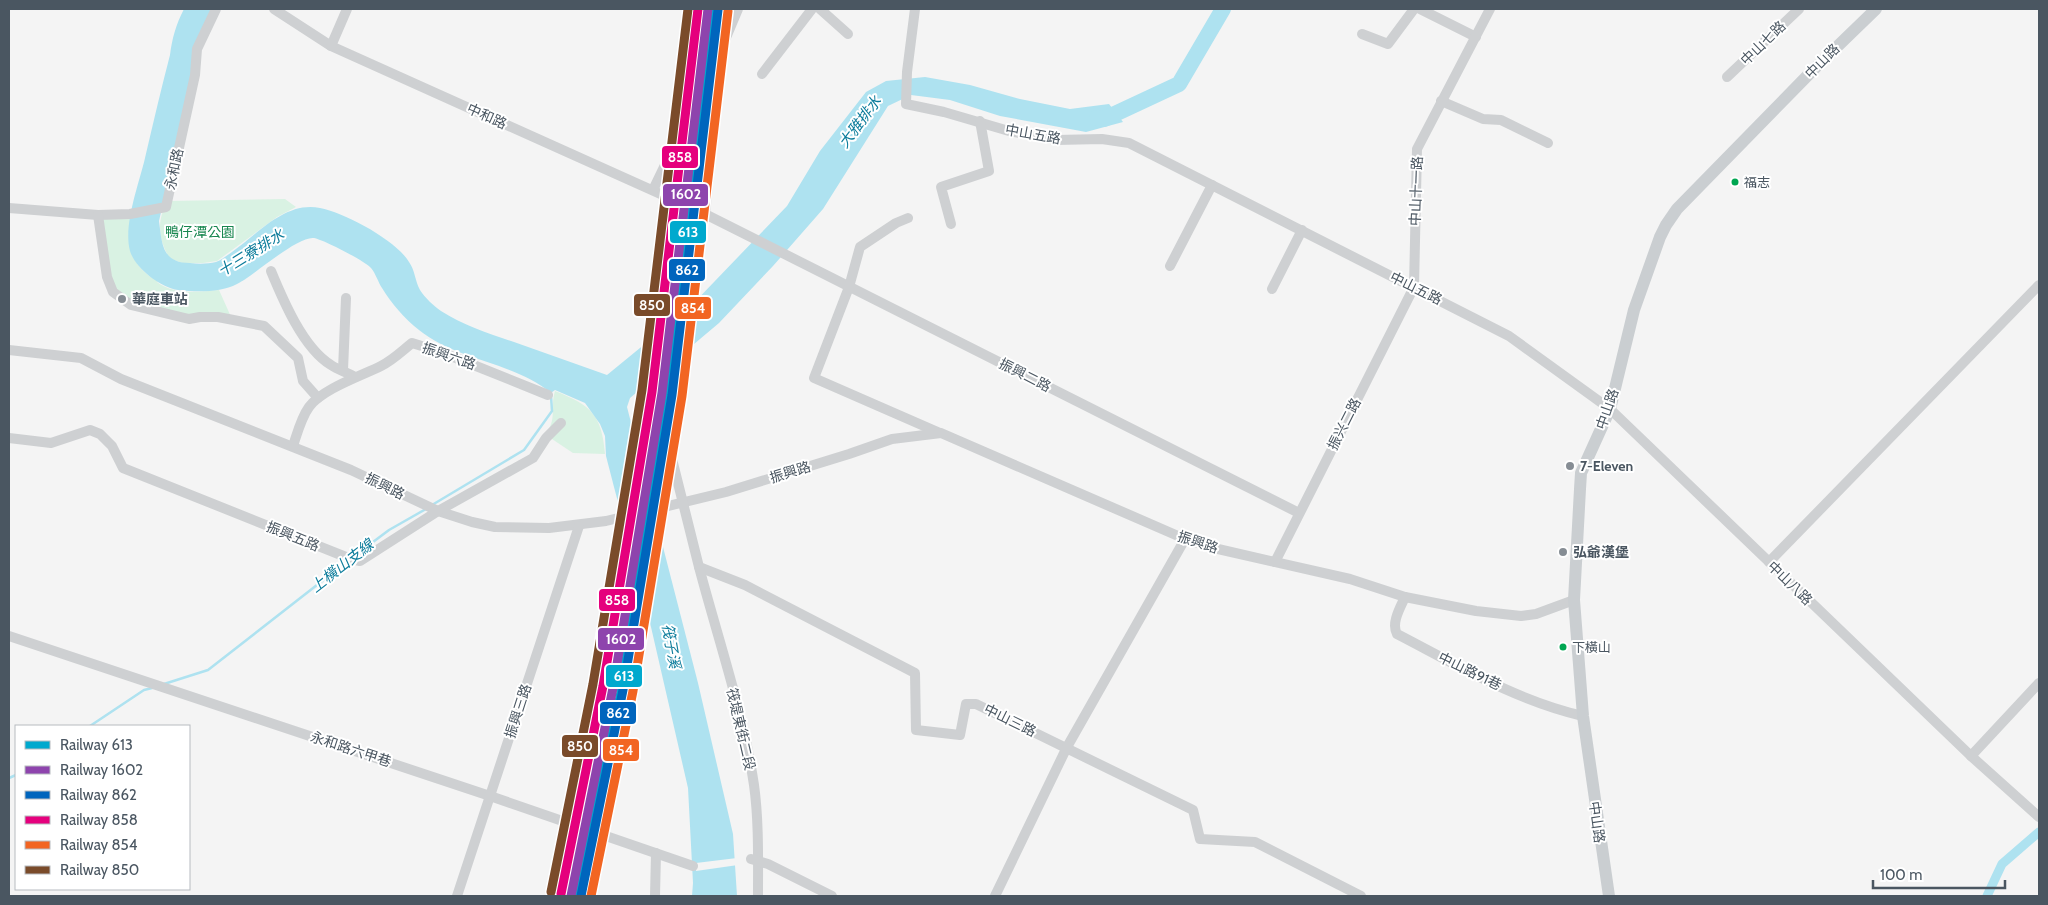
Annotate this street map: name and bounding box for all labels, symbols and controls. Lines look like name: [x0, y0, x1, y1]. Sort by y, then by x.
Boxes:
street label: 中山七路: [1737, 17, 1789, 69]
street label: 中山路: [1801, 40, 1843, 82]
water label: 大雅排水: [835, 92, 886, 151]
street label: 中和路: [464, 99, 510, 133]
street label: 中山五路: [1004, 120, 1062, 148]
line badge: 858: [661, 145, 699, 169]
street label: 永和路: [161, 147, 187, 191]
text: 858: [668, 148, 692, 166]
street label: 中山十一路: [1406, 156, 1426, 226]
place label: 福志: [1744, 174, 1770, 190]
marker: 福志: [1730, 177, 1740, 187]
line badge: 1602: [662, 183, 709, 207]
text: 1602: [671, 185, 701, 203]
line badge: 613: [669, 220, 707, 244]
park label: 鴨仔潭公園: [165, 223, 235, 241]
text: 613: [678, 223, 698, 241]
water label: 十三寮排水: [214, 225, 288, 281]
line badge: 862: [668, 258, 706, 282]
text: 862: [675, 261, 699, 279]
street label: 中山五路: [1387, 268, 1445, 308]
place label: 華庭車站: [132, 290, 188, 308]
marker: 華庭車站: [116, 293, 128, 305]
line badge: 850: [633, 293, 671, 317]
text: 850: [639, 296, 665, 314]
line badge: 854: [674, 296, 712, 320]
text: 854: [681, 299, 705, 317]
street label: 振興六路: [420, 338, 478, 374]
street label: 振興二路: [996, 354, 1054, 396]
street label: 中山路: [1592, 386, 1622, 432]
street label: 振兴二路: [1323, 395, 1365, 453]
street label: 振興路: [767, 457, 813, 487]
place label: 7-Eleven: [1580, 457, 1633, 475]
marker: 7-Eleven: [1564, 460, 1576, 472]
street label: 振興路: [362, 469, 408, 503]
street label: 振興五路: [264, 517, 322, 555]
street label: 振興路: [1175, 527, 1221, 557]
water label: 上橫山支線: [307, 535, 379, 596]
place label: 弘爺漢堡: [1573, 543, 1629, 561]
marker: 弘爺漢堡: [1557, 546, 1569, 558]
street label: 中山八路: [1764, 557, 1816, 609]
line badge: 858: [598, 588, 636, 612]
text: 858: [605, 591, 629, 609]
water label: 筏子溪: [658, 622, 684, 672]
line badge: 1602: [597, 627, 645, 651]
text: 1602: [606, 630, 636, 648]
place label: 下橫山: [1572, 639, 1611, 655]
marker: 下橫山: [1558, 642, 1568, 652]
street label: 中山路91巷: [1435, 648, 1505, 694]
line badge: 613: [605, 664, 643, 688]
text: 613: [614, 667, 634, 685]
street label: 振興三路: [501, 682, 535, 740]
street label: 筏堤東街二段: [723, 686, 759, 772]
street label: 中山三路: [981, 700, 1039, 740]
line badge: 862: [599, 701, 637, 725]
text: 862: [606, 704, 630, 722]
legend: [15, 725, 190, 890]
street label: 永和路六甲巷: [308, 727, 394, 771]
line badge: 850: [561, 734, 599, 758]
text: Railway 613: [60, 736, 133, 754]
text: 850: [567, 737, 593, 755]
line badge: 854: [602, 738, 640, 762]
text: 854: [609, 741, 633, 759]
text: Railway 1602: [60, 761, 143, 779]
text: Railway 862: [60, 786, 137, 804]
street label: 中山路: [1585, 800, 1609, 844]
text: Railway 858: [60, 811, 138, 829]
text: Railway 854: [60, 836, 138, 854]
scale bar: [1873, 858, 2006, 890]
text: Railway 850: [60, 861, 139, 879]
text: 100 m: [1880, 866, 1922, 884]

